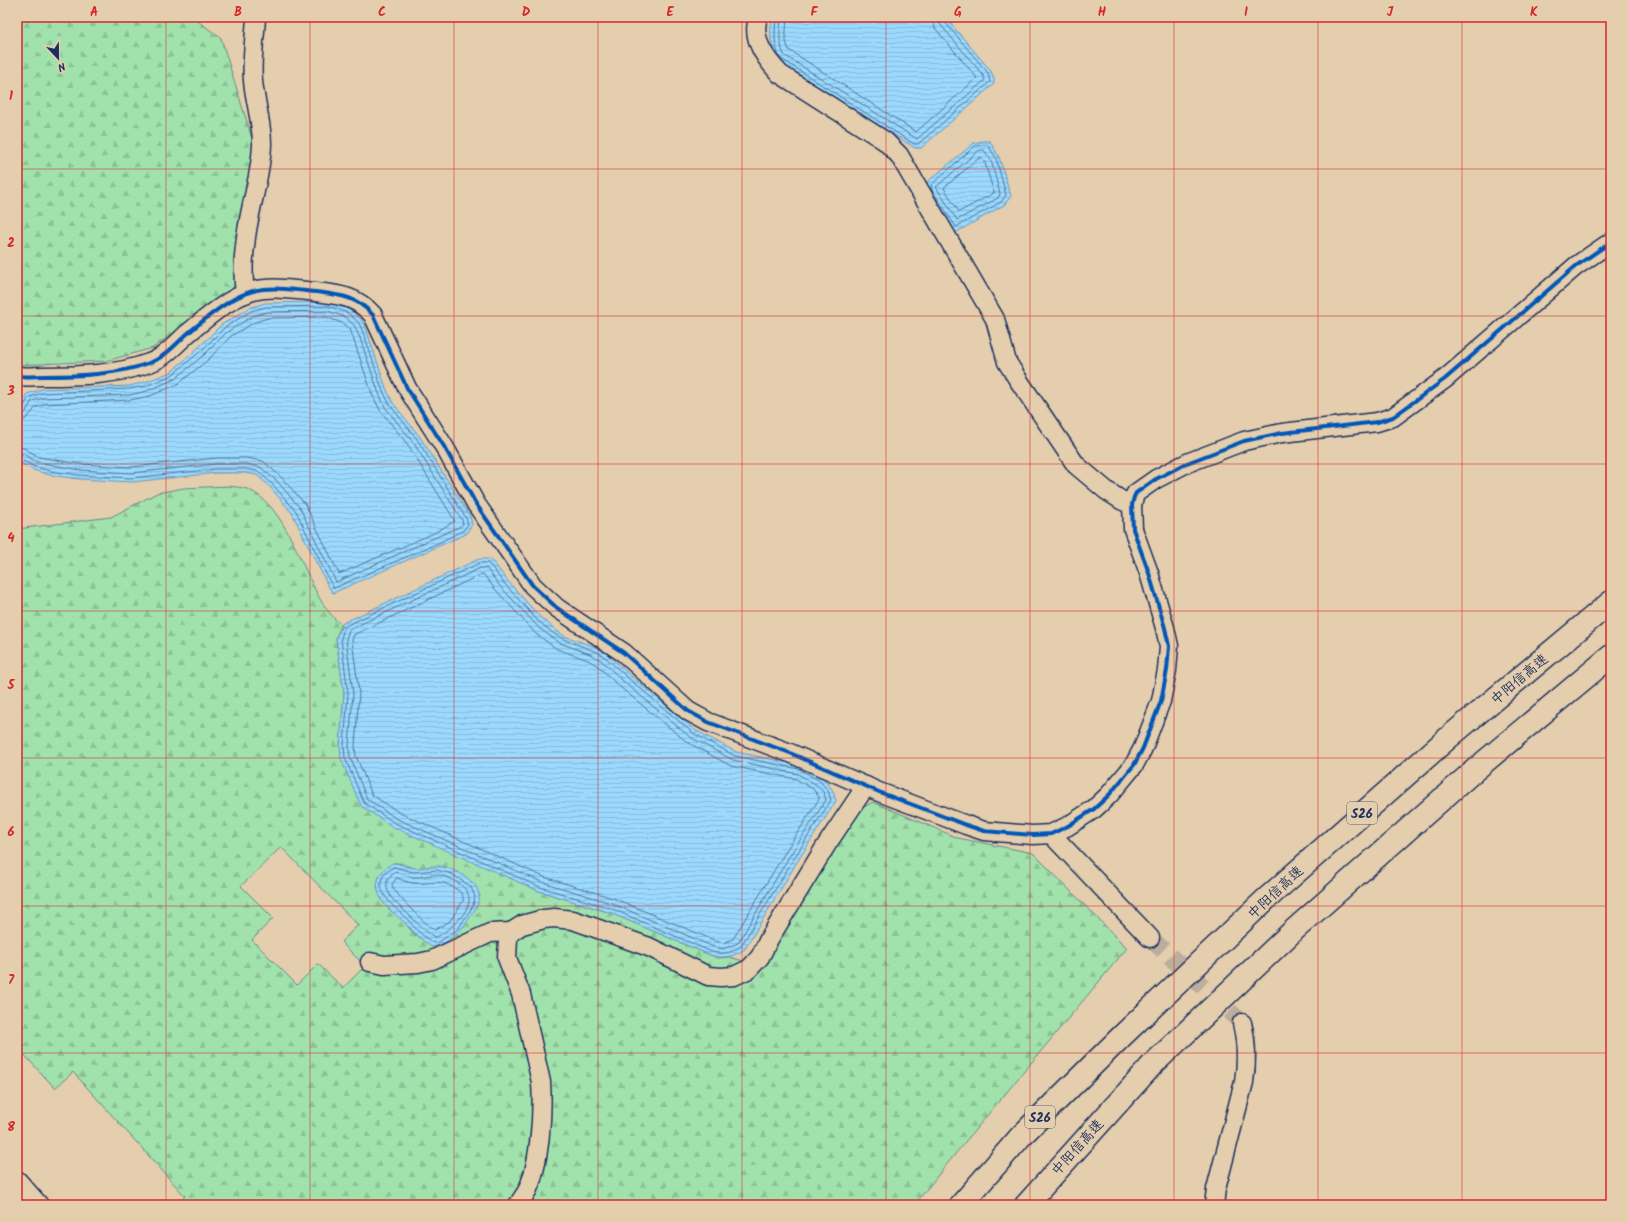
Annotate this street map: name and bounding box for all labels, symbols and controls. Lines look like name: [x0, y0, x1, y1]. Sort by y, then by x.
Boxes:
text: A: [90, 2, 98, 23]
text: B: [234, 2, 242, 23]
text: C: [378, 2, 386, 23]
text: D: [522, 2, 531, 23]
text: E: [666, 2, 674, 23]
text: F: [810, 2, 818, 23]
text: G: [954, 2, 962, 23]
text: H: [1098, 2, 1107, 23]
text: I: [1244, 2, 1248, 23]
text: J: [1387, 2, 1394, 23]
text: K: [1530, 2, 1538, 23]
north arrow: [38, 38, 78, 78]
text: N: [55, 57, 68, 76]
text: 1: [9, 86, 13, 107]
text: 2: [7, 233, 15, 254]
text: 3: [6, 381, 15, 402]
text: 4: [7, 528, 15, 549]
street label: 中阳信高速: [1486, 649, 1554, 711]
text: 5: [7, 675, 16, 696]
road number: S26: [1347, 802, 1377, 824]
text: 6: [7, 822, 15, 843]
street label: 中阳信高速: [1243, 861, 1309, 925]
text: 7: [8, 970, 15, 991]
road number: S26: [1025, 1106, 1055, 1128]
street label: 中阳信高速: [1046, 1114, 1109, 1181]
text: 8: [7, 1117, 15, 1138]

